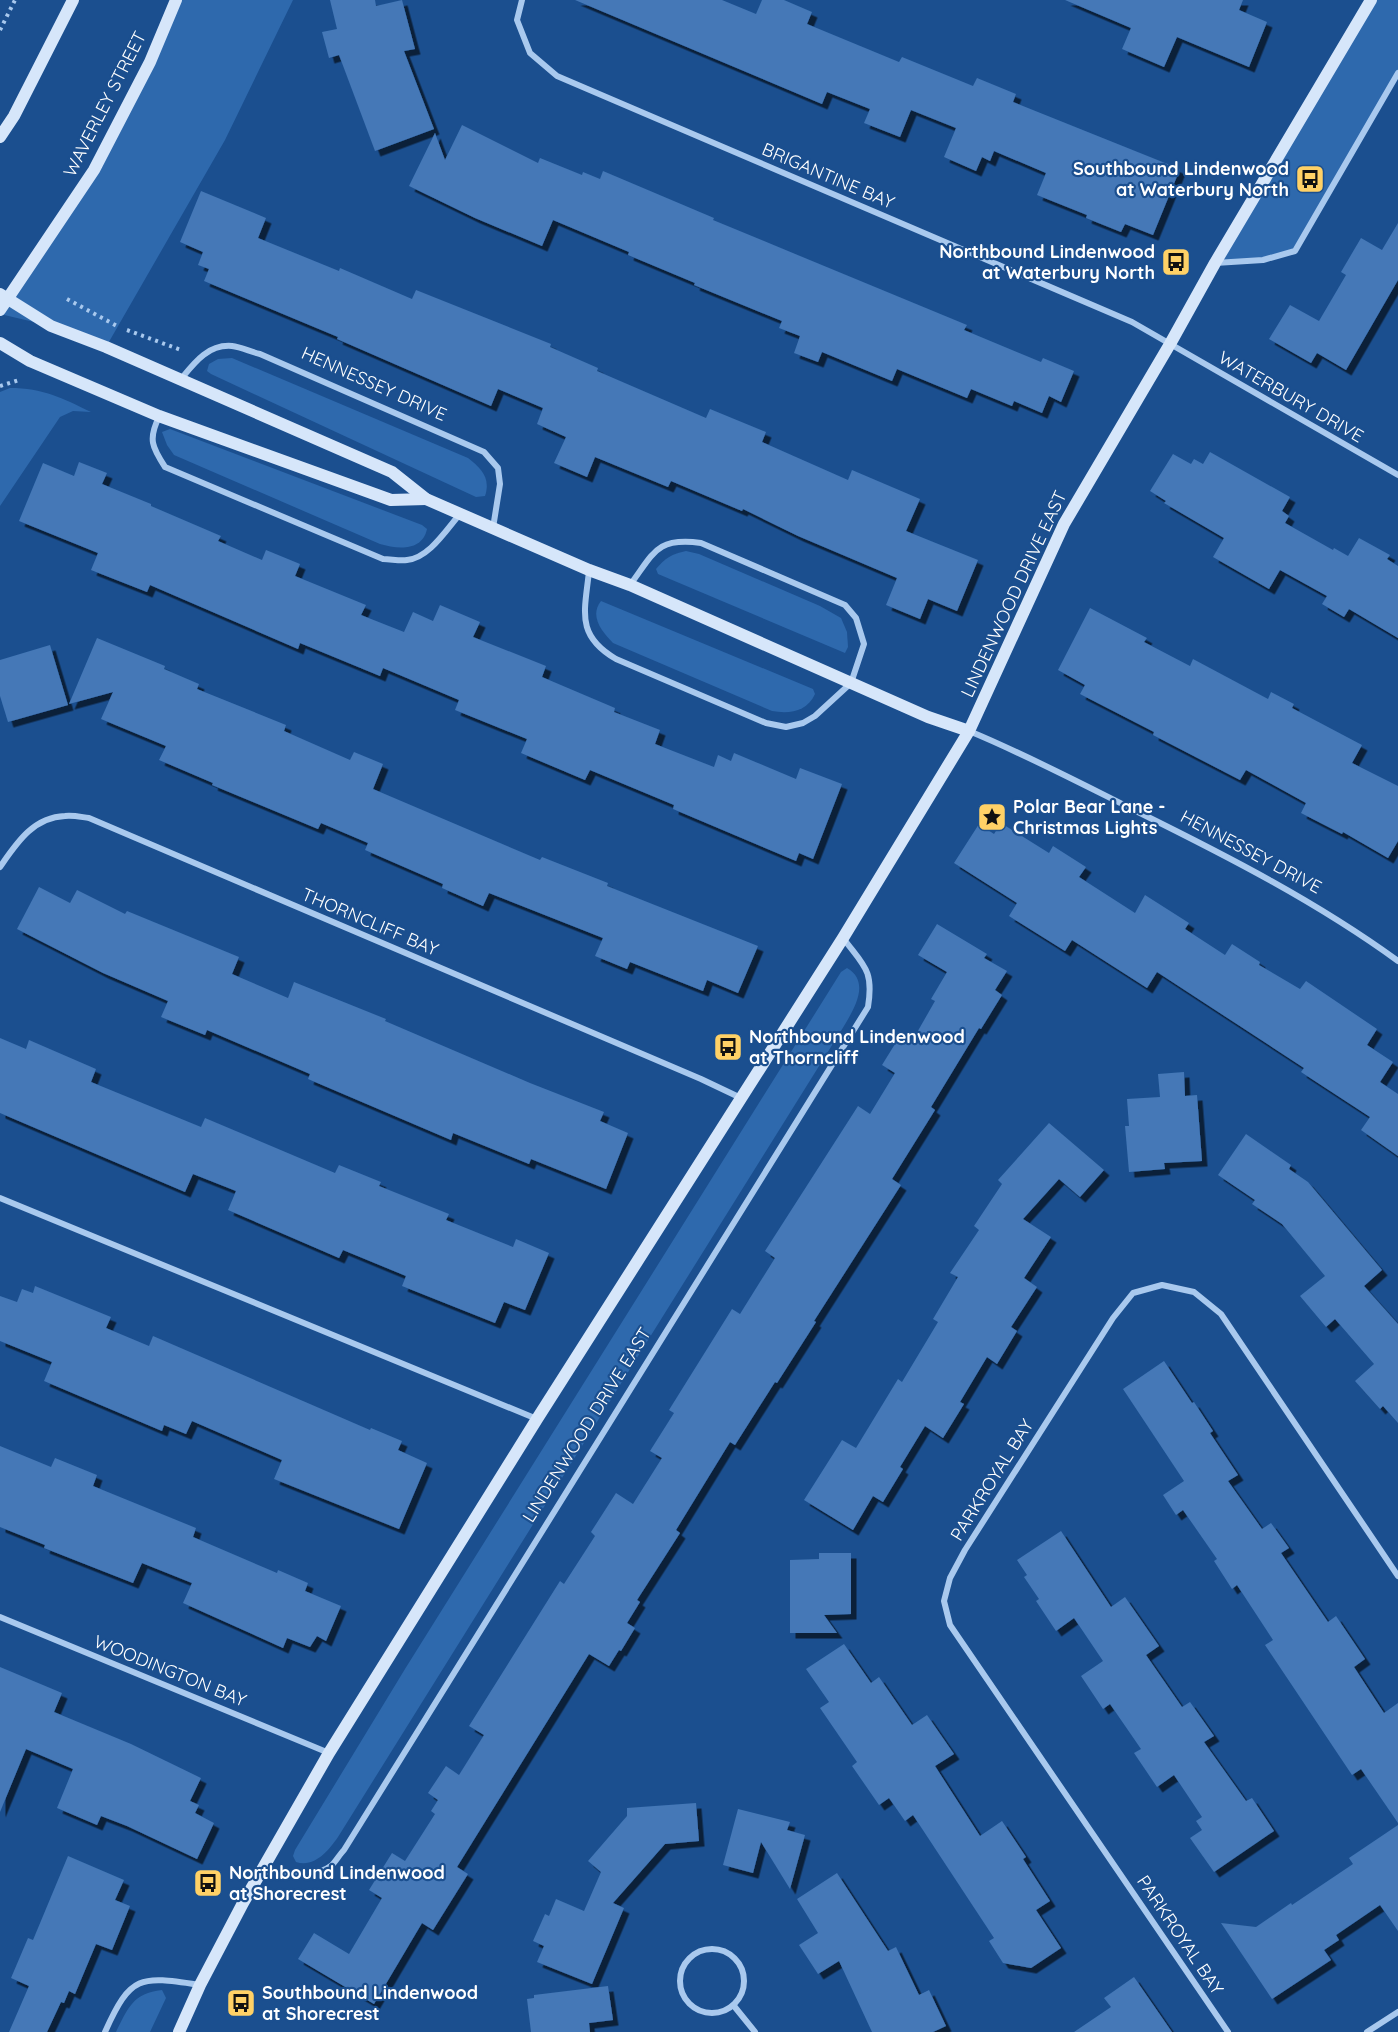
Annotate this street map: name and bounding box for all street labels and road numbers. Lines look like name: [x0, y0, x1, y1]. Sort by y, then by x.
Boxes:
street label: WAVERLEY STREET: [58, 27, 151, 180]
street label: BRIGANTINE BAY: [758, 137, 898, 214]
street label: HENNESSEY DRIVE: [298, 341, 450, 426]
street label: WATERBURY DRIVE: [1215, 346, 1368, 447]
street label: LINDENWOOD DRIVE EAST: [955, 487, 1072, 701]
street label: HENNESSEY DRIVE: [1177, 805, 1326, 899]
street label: THORNCLIFF BAY: [298, 882, 442, 961]
street label: LINDENWOOD DRIVE EAST: [517, 1323, 656, 1527]
street label: PARKROYAL BAY: [945, 1415, 1038, 1545]
street label: WOODINGTON BAY: [91, 1629, 250, 1712]
street label: PARKROYAL BAY: [1132, 1871, 1229, 1999]

